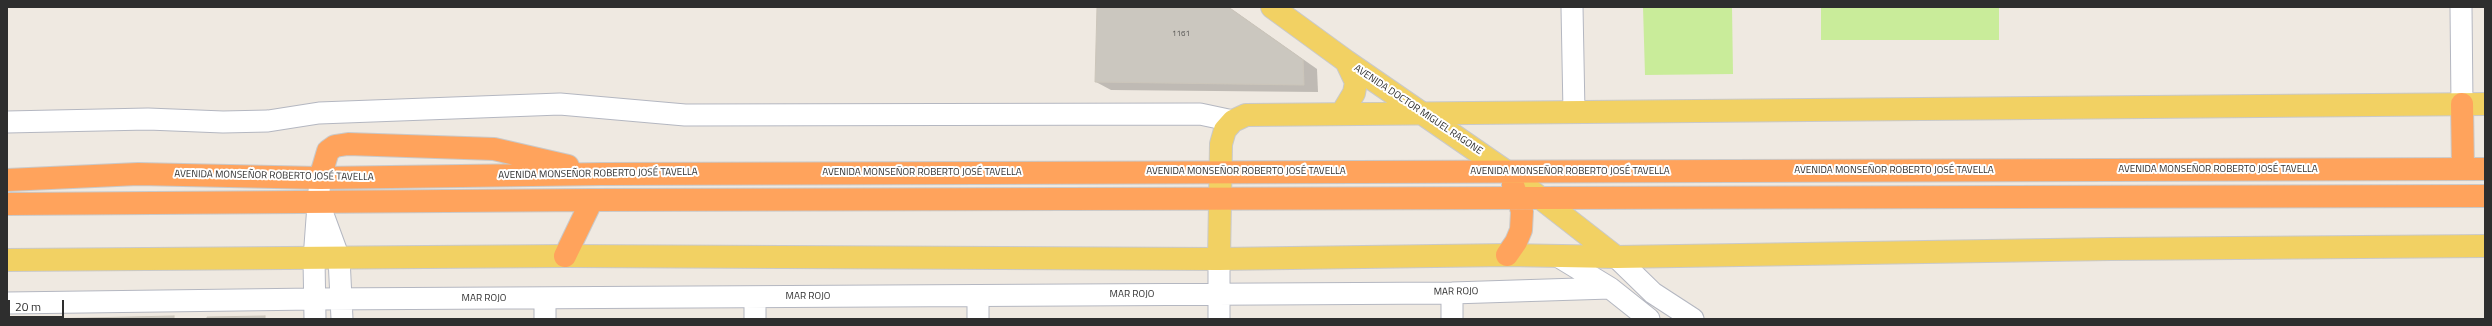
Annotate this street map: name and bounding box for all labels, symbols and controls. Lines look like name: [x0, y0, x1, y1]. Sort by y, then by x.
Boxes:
house number: 1161: [1172, 29, 1190, 39]
street label: AVENIDA DOCTOR MIGUEL RAGONE: [1352, 62, 1484, 158]
street label: AVENIDA MONSEÑOR ROBERTO JOSÉ TAVELLA: [2118, 164, 2318, 176]
street label: AVENIDA MONSEÑOR ROBERTO JOSÉ TAVELLA: [1794, 165, 1994, 177]
street label: AVENIDA MONSEÑOR ROBERTO JOSÉ TAVELLA: [498, 166, 698, 182]
street label: AVENIDA MONSEÑOR ROBERTO JOSÉ TAVELLA: [1146, 166, 1346, 178]
street label: AVENIDA MONSEÑOR ROBERTO JOSÉ TAVELLA: [1470, 166, 1670, 178]
street label: AVENIDA MONSEÑOR ROBERTO JOSÉ TAVELLA: [822, 167, 1022, 179]
street label: AVENIDA MONSEÑOR ROBERTO JOSÉ TAVELLA: [174, 168, 374, 184]
street label: MAR ROJO: [1434, 286, 1478, 298]
street label: MAR ROJO: [1110, 289, 1154, 301]
street label: MAR ROJO: [786, 291, 830, 303]
scale bar: [10, 292, 66, 318]
street label: MAR ROJO: [462, 293, 506, 305]
text: 20 m: [15, 297, 41, 316]

